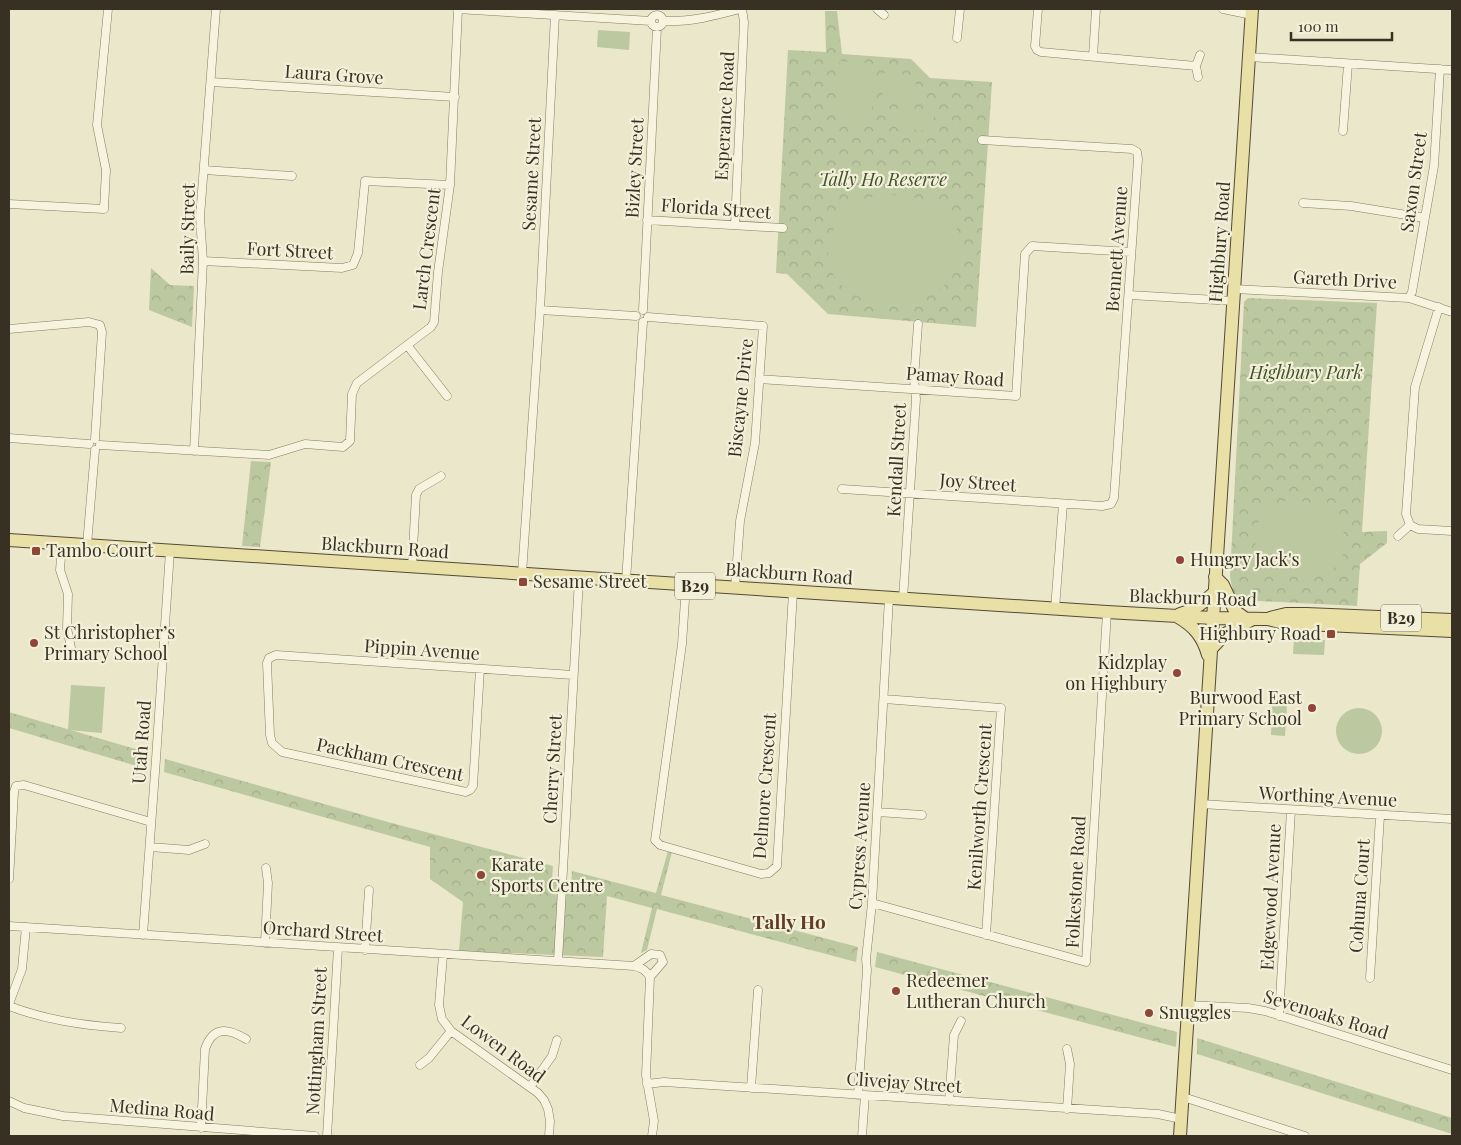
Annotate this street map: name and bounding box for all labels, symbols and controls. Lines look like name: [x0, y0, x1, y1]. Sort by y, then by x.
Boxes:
scale bar: [1291, 10, 1392, 42]
text: 100 m: [1298, 16, 1339, 36]
street label: Esperance Road: [709, 50, 739, 181]
street label: Laura Grove: [284, 59, 384, 89]
street label: Sesame Street: [516, 116, 546, 231]
street label: Bizley Street: [619, 117, 649, 219]
street label: Saxon Street: [1394, 129, 1432, 234]
park label: Tally Ho Reserve: [819, 167, 947, 191]
street label: Highbury Road: [1203, 180, 1235, 303]
street label: Baily Street: [174, 182, 200, 275]
street label: Bennett Avenue: [1100, 185, 1132, 313]
street label: Larch Crescent: [407, 186, 445, 311]
street label: Florida Street: [660, 192, 773, 224]
street label: Fort Street: [246, 236, 335, 264]
street label: Gareth Drive: [1293, 264, 1397, 294]
street label: Biscayne Drive: [722, 337, 758, 459]
park label: Highbury Park: [1248, 360, 1363, 384]
street label: Pamay Road: [905, 361, 1005, 391]
street label: Kendall Street: [881, 402, 911, 518]
street label: Joy Street: [938, 467, 1018, 497]
street label: Blackburn Road: [320, 531, 450, 563]
place label: Tambo Court: [46, 538, 154, 562]
marker: Tambo Court: [30, 545, 42, 557]
place label: Hungry Jack's: [1190, 547, 1300, 571]
marker: Hungry Jack's: [1174, 554, 1186, 566]
street label: Blackburn Road: [724, 557, 854, 589]
place label: Sesame Street: [533, 569, 647, 593]
road number: B29: [675, 572, 715, 600]
marker: Sesame Street: [517, 576, 529, 588]
street label: Blackburn Road: [1129, 583, 1258, 611]
road number: B29: [1381, 604, 1421, 632]
place label: St Christopher’s Primary School: [44, 620, 175, 665]
place label: Highbury Road: [1199, 621, 1322, 645]
marker: Highbury Road: [1325, 628, 1337, 640]
street label: Pippin Avenue: [363, 633, 481, 665]
marker: St Christopher’s Primary School: [28, 637, 40, 649]
place label: Kidzplay on Highbury: [1065, 650, 1167, 695]
marker: Kidzplay on Highbury: [1171, 667, 1183, 679]
place label: Burwood East Primary School: [1178, 685, 1303, 730]
street label: Utah Road: [126, 699, 156, 784]
marker: Burwood East Primary School: [1306, 702, 1318, 714]
street label: Delmore Crescent: [747, 711, 781, 860]
street label: Cherry Street: [537, 713, 567, 824]
street label: Kenilworth Crescent: [961, 722, 997, 891]
street label: Packham Crescent: [315, 732, 467, 786]
street label: Worthing Avenue: [1257, 780, 1398, 812]
street label: Cypress Avenue: [843, 781, 875, 911]
street label: Folkestone Road: [1060, 815, 1090, 949]
street label: Edgewood Avenue: [1254, 823, 1286, 971]
street label: Cohuna Court: [1343, 838, 1375, 954]
place label: Karate Sports Centre: [491, 852, 603, 897]
marker: Karate Sports Centre: [475, 869, 487, 881]
district label: Tally Ho: [752, 908, 826, 934]
street label: Orchard Street: [262, 915, 384, 947]
street label: Nottingham Street: [300, 966, 332, 1115]
place label: Redeemer Lutheran Church: [906, 968, 1046, 1013]
street label: Sevenoaks Road: [1261, 984, 1392, 1045]
marker: Redeemer Lutheran Church: [890, 985, 902, 997]
place label: Snuggles: [1159, 1000, 1231, 1024]
marker: Snuggles: [1143, 1007, 1155, 1019]
street label: Lowen Road: [457, 1009, 551, 1088]
street label: Clivejay Street: [846, 1066, 963, 1098]
street label: Medina Road: [109, 1092, 216, 1126]

